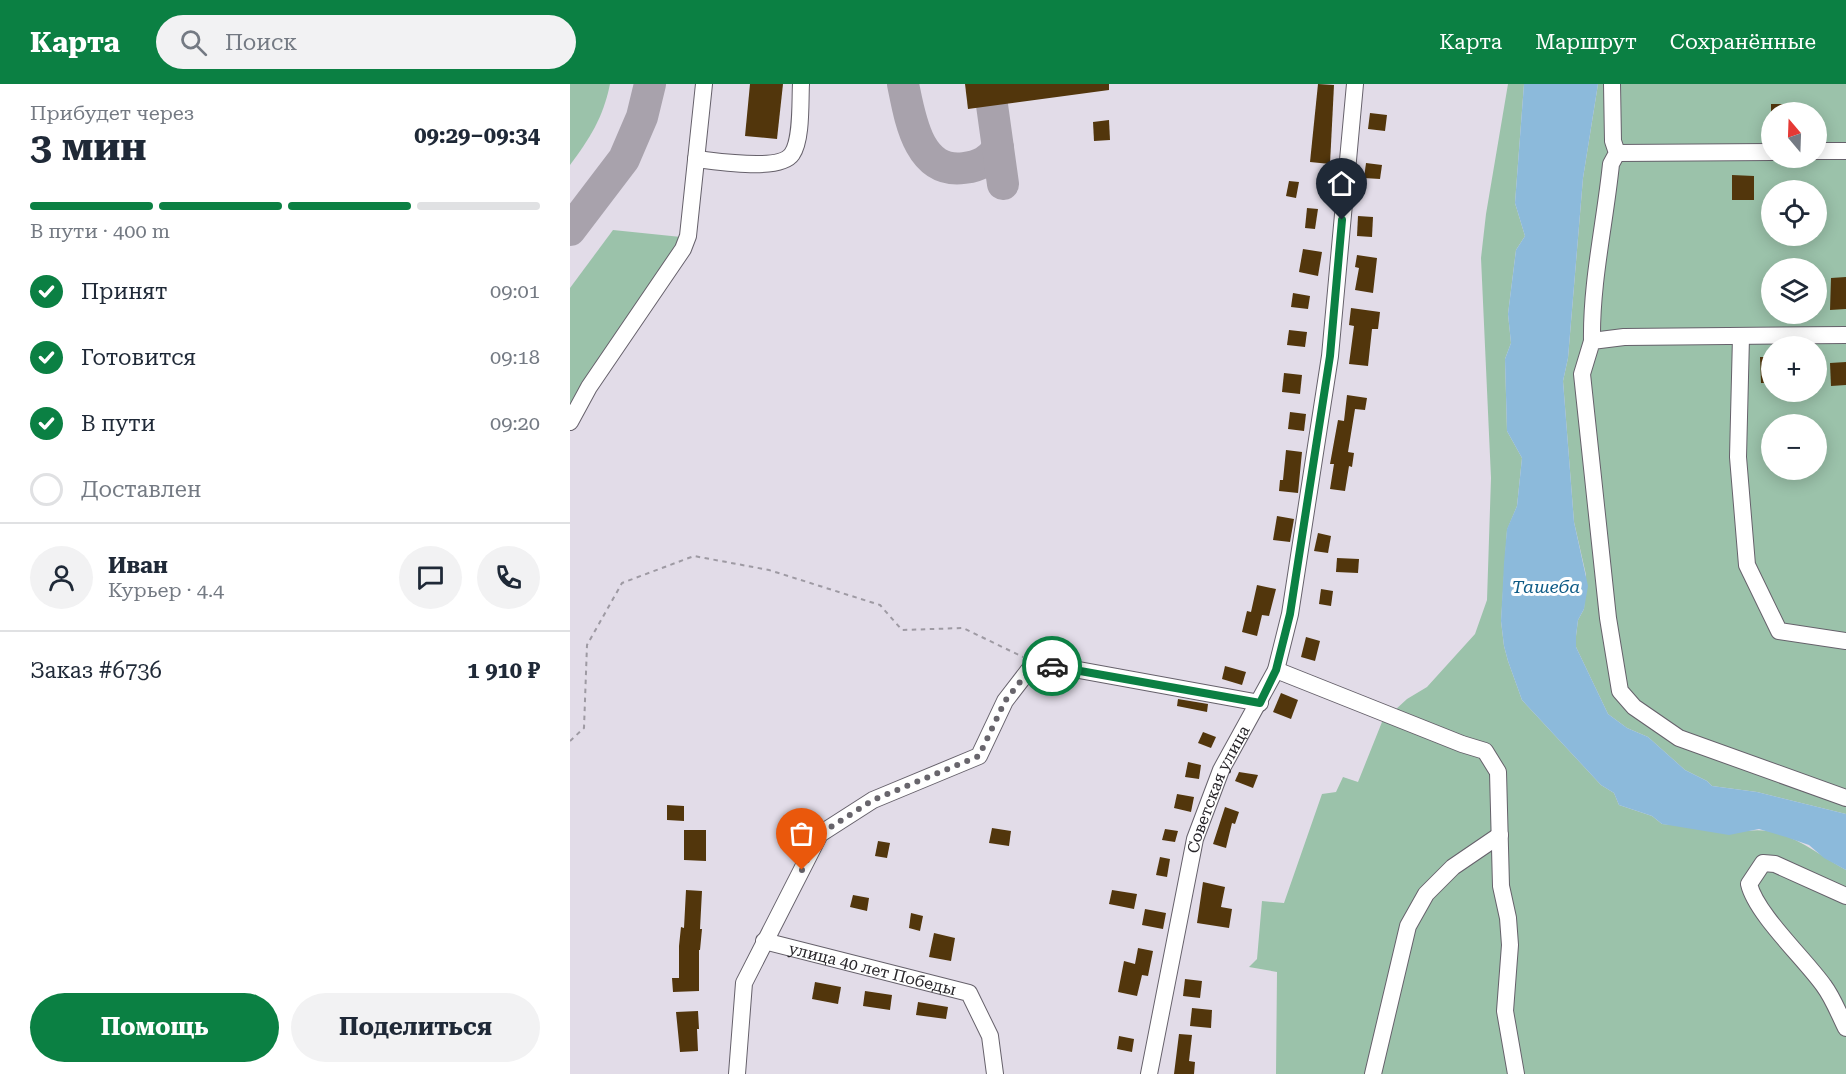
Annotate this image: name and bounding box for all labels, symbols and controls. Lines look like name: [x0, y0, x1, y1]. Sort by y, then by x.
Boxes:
search box: [156, 15, 576, 69]
text: Карта: [30, 26, 120, 59]
icon: search: [177, 26, 210, 59]
text: Поиск: [225, 30, 297, 55]
text: Карта: [1439, 30, 1502, 54]
text: Маршрут: [1535, 30, 1637, 54]
text: Сохранённые: [1670, 30, 1816, 54]
text: Прибудет через: [30, 101, 194, 125]
north arrow: [1761, 102, 1827, 168]
map controls: [1761, 102, 1827, 480]
text: 09:29–09:34: [414, 123, 540, 148]
text: 3 мин: [30, 124, 147, 170]
pin: [1316, 158, 1367, 220]
icon: home: [1325, 167, 1358, 200]
button: locate: [1761, 180, 1827, 246]
text: В пути · 400 m: [30, 219, 170, 243]
button: layers: [1761, 258, 1827, 324]
icon: check: [30, 275, 63, 308]
text: Принят: [81, 279, 168, 304]
text: 09:01: [490, 279, 540, 303]
button: +: [1761, 336, 1827, 402]
icon: check: [30, 341, 63, 374]
text: Готовится: [81, 345, 196, 370]
text: 09:18: [490, 345, 540, 369]
icon: check: [30, 407, 63, 440]
text: В пути: [81, 411, 156, 436]
text: 09:20: [490, 411, 540, 435]
button: −: [1761, 414, 1827, 480]
text: Доставлен: [81, 477, 201, 502]
button: person: [30, 546, 93, 609]
button: chat: [399, 546, 462, 609]
button: phone: [477, 546, 540, 609]
text: Иван: [108, 553, 168, 578]
water label: Ташеба: [1512, 576, 1580, 597]
text: Курьер · 4.4: [108, 578, 224, 602]
courier: [1022, 636, 1082, 696]
icon: car: [1036, 650, 1069, 683]
text: Заказ #6736: [30, 658, 162, 683]
text: 1 910 ₽: [467, 658, 540, 683]
street label: Советская улица: [1183, 722, 1254, 855]
pin: [776, 808, 827, 870]
icon: bag: [785, 817, 818, 850]
street label: улица 40 лет Победы: [787, 939, 958, 999]
button: Помощь: [30, 993, 279, 1062]
button: Поделиться: [291, 993, 540, 1062]

